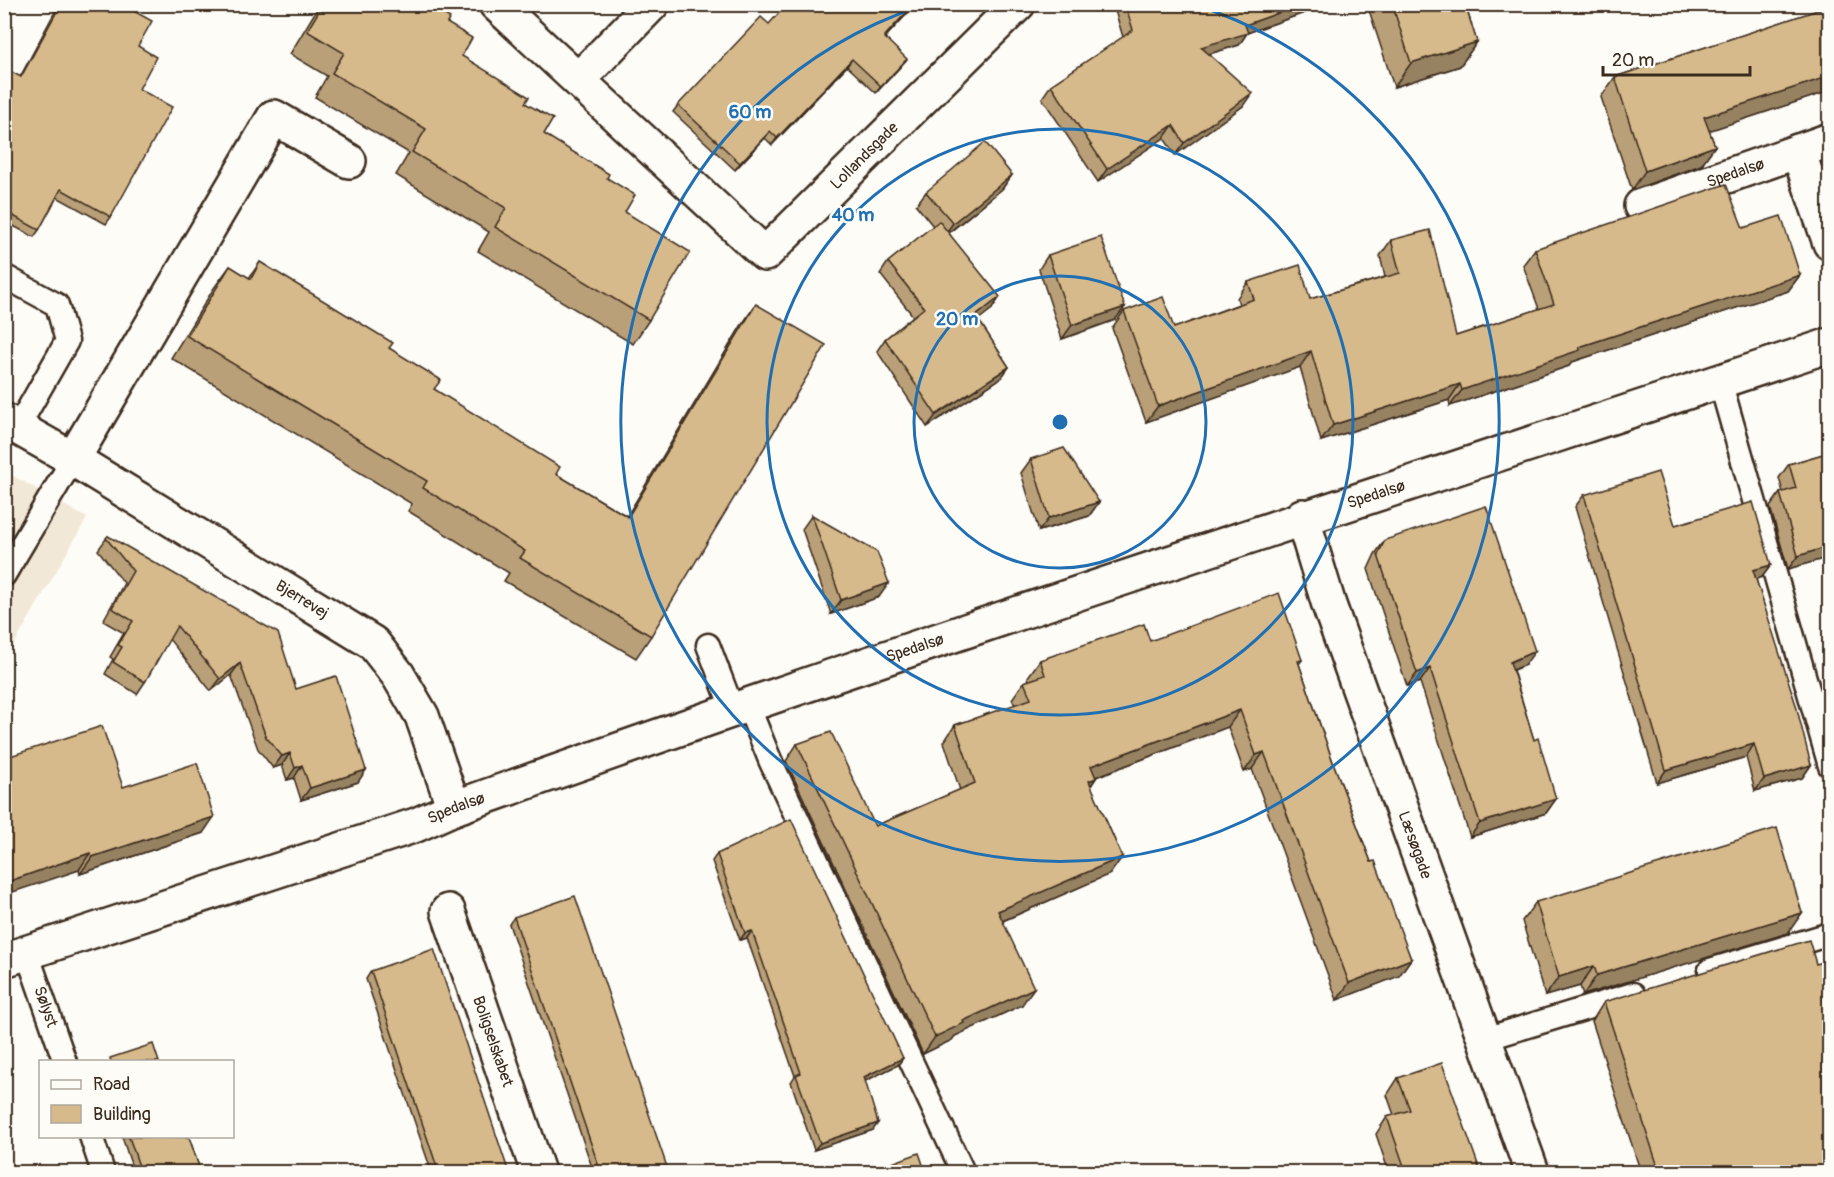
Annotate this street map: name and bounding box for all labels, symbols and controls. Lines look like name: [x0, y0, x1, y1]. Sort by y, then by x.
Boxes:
scale bar: [1603, 39, 1750, 77]
text: 20 m: [1612, 49, 1654, 72]
text: 60 m: [729, 101, 771, 124]
street label: Lollandsgade: [826, 118, 903, 194]
street label: Spedalsø: [1704, 154, 1767, 192]
text: 40 m: [832, 204, 874, 227]
text: 20 m: [936, 308, 978, 331]
centre of rings: [1050, 412, 1070, 432]
street label: Spedalsø: [1344, 476, 1408, 513]
street label: Bjerrevej: [272, 576, 332, 623]
street label: Spedalsø: [883, 629, 947, 667]
street label: Spedalsø: [424, 788, 488, 829]
street label: Læsøgade: [1394, 808, 1436, 882]
street label: Sølyst: [29, 984, 62, 1031]
street label: Boligselskabet: [468, 993, 518, 1090]
legend: [39, 1060, 234, 1138]
text: Road: [93, 1073, 130, 1096]
text: Building: [93, 1103, 151, 1126]

